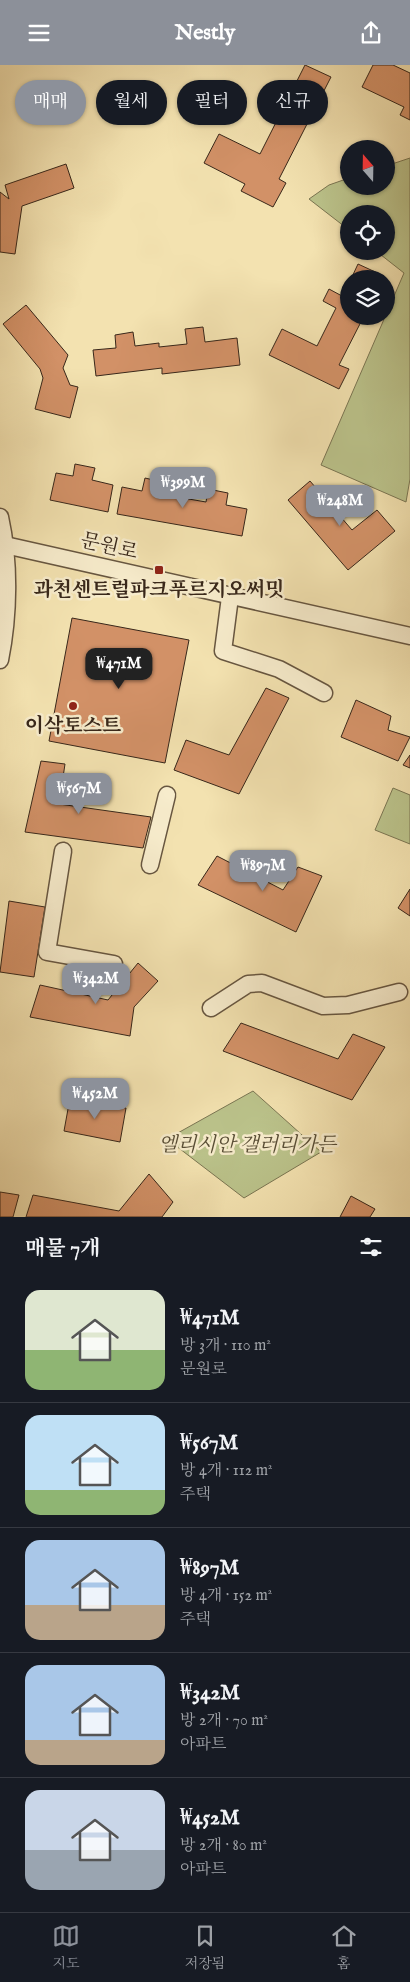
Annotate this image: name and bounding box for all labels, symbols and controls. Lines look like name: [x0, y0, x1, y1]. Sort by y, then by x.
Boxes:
icon: menu: [25, 19, 53, 47]
text: Nestly: [175, 19, 235, 47]
icon: share: [357, 19, 385, 47]
chip: 매매: [15, 80, 86, 125]
chip: 월세: [96, 80, 167, 125]
chip: 필터: [177, 80, 247, 125]
chip: 신규: [257, 80, 328, 125]
north arrow: [340, 140, 395, 195]
map controls: [340, 140, 395, 325]
button: locate: [340, 205, 395, 260]
button: layers: [340, 270, 395, 325]
pin: ₩399M: [148, 467, 218, 509]
text: ₩399M: [161, 473, 205, 493]
pin: ₩248M: [305, 485, 375, 527]
text: ₩248M: [317, 491, 363, 511]
street label: 문원로: [78, 528, 140, 566]
marker: 과천센트럴파크푸르지오써밋: [153, 564, 165, 576]
place label: 과천센트럴파크푸르지오써밋: [33, 578, 285, 603]
pin: ₩471M: [84, 647, 154, 690]
text: ₩471M: [96, 654, 142, 674]
marker: 이삭토스트: [67, 700, 79, 712]
place label: 이삭토스트: [25, 714, 121, 739]
pin: ₩567M: [44, 773, 114, 815]
text: ₩567M: [57, 779, 101, 799]
pin: ₩897M: [228, 849, 298, 892]
text: ₩897M: [240, 856, 286, 876]
pin: ₩342M: [61, 963, 131, 1005]
text: ₩342M: [73, 969, 119, 989]
pin: ₩452M: [60, 1077, 130, 1120]
text: ₩452M: [72, 1084, 118, 1104]
park label: 엘리시안 갤러리가든: [158, 1133, 338, 1158]
icon: filters: [357, 1233, 385, 1261]
text: 매물 7개: [25, 1236, 100, 1263]
text: ₩471M: [180, 1305, 239, 1332]
icon: home: [65, 1310, 125, 1370]
text: 방 3개 · 110 m²: [180, 1336, 271, 1356]
text: 문원로: [180, 1360, 226, 1380]
text: ₩567M: [180, 1430, 238, 1457]
icon: home: [65, 1435, 125, 1495]
text: 방 4개 · 112 m²: [180, 1461, 273, 1481]
text: 주택: [180, 1485, 211, 1505]
text: ₩897M: [180, 1555, 239, 1582]
icon: home: [65, 1560, 125, 1620]
text: 방 4개 · 152 m²: [180, 1586, 272, 1606]
text: 주택: [180, 1610, 211, 1630]
text: ₩342M: [180, 1680, 240, 1707]
icon: home: [65, 1685, 125, 1745]
text: 방 2개 · 70 m²: [180, 1711, 268, 1731]
text: 아파트: [180, 1735, 226, 1755]
text: ₩452M: [180, 1805, 240, 1832]
icon: home: [65, 1810, 125, 1870]
text: 방 2개 · 80 m²: [180, 1836, 267, 1856]
text: 아파트: [180, 1860, 226, 1880]
tab: 지도: [52, 1922, 80, 1973]
tab: 저장됨: [185, 1922, 225, 1973]
tab: 홈: [330, 1922, 358, 1973]

